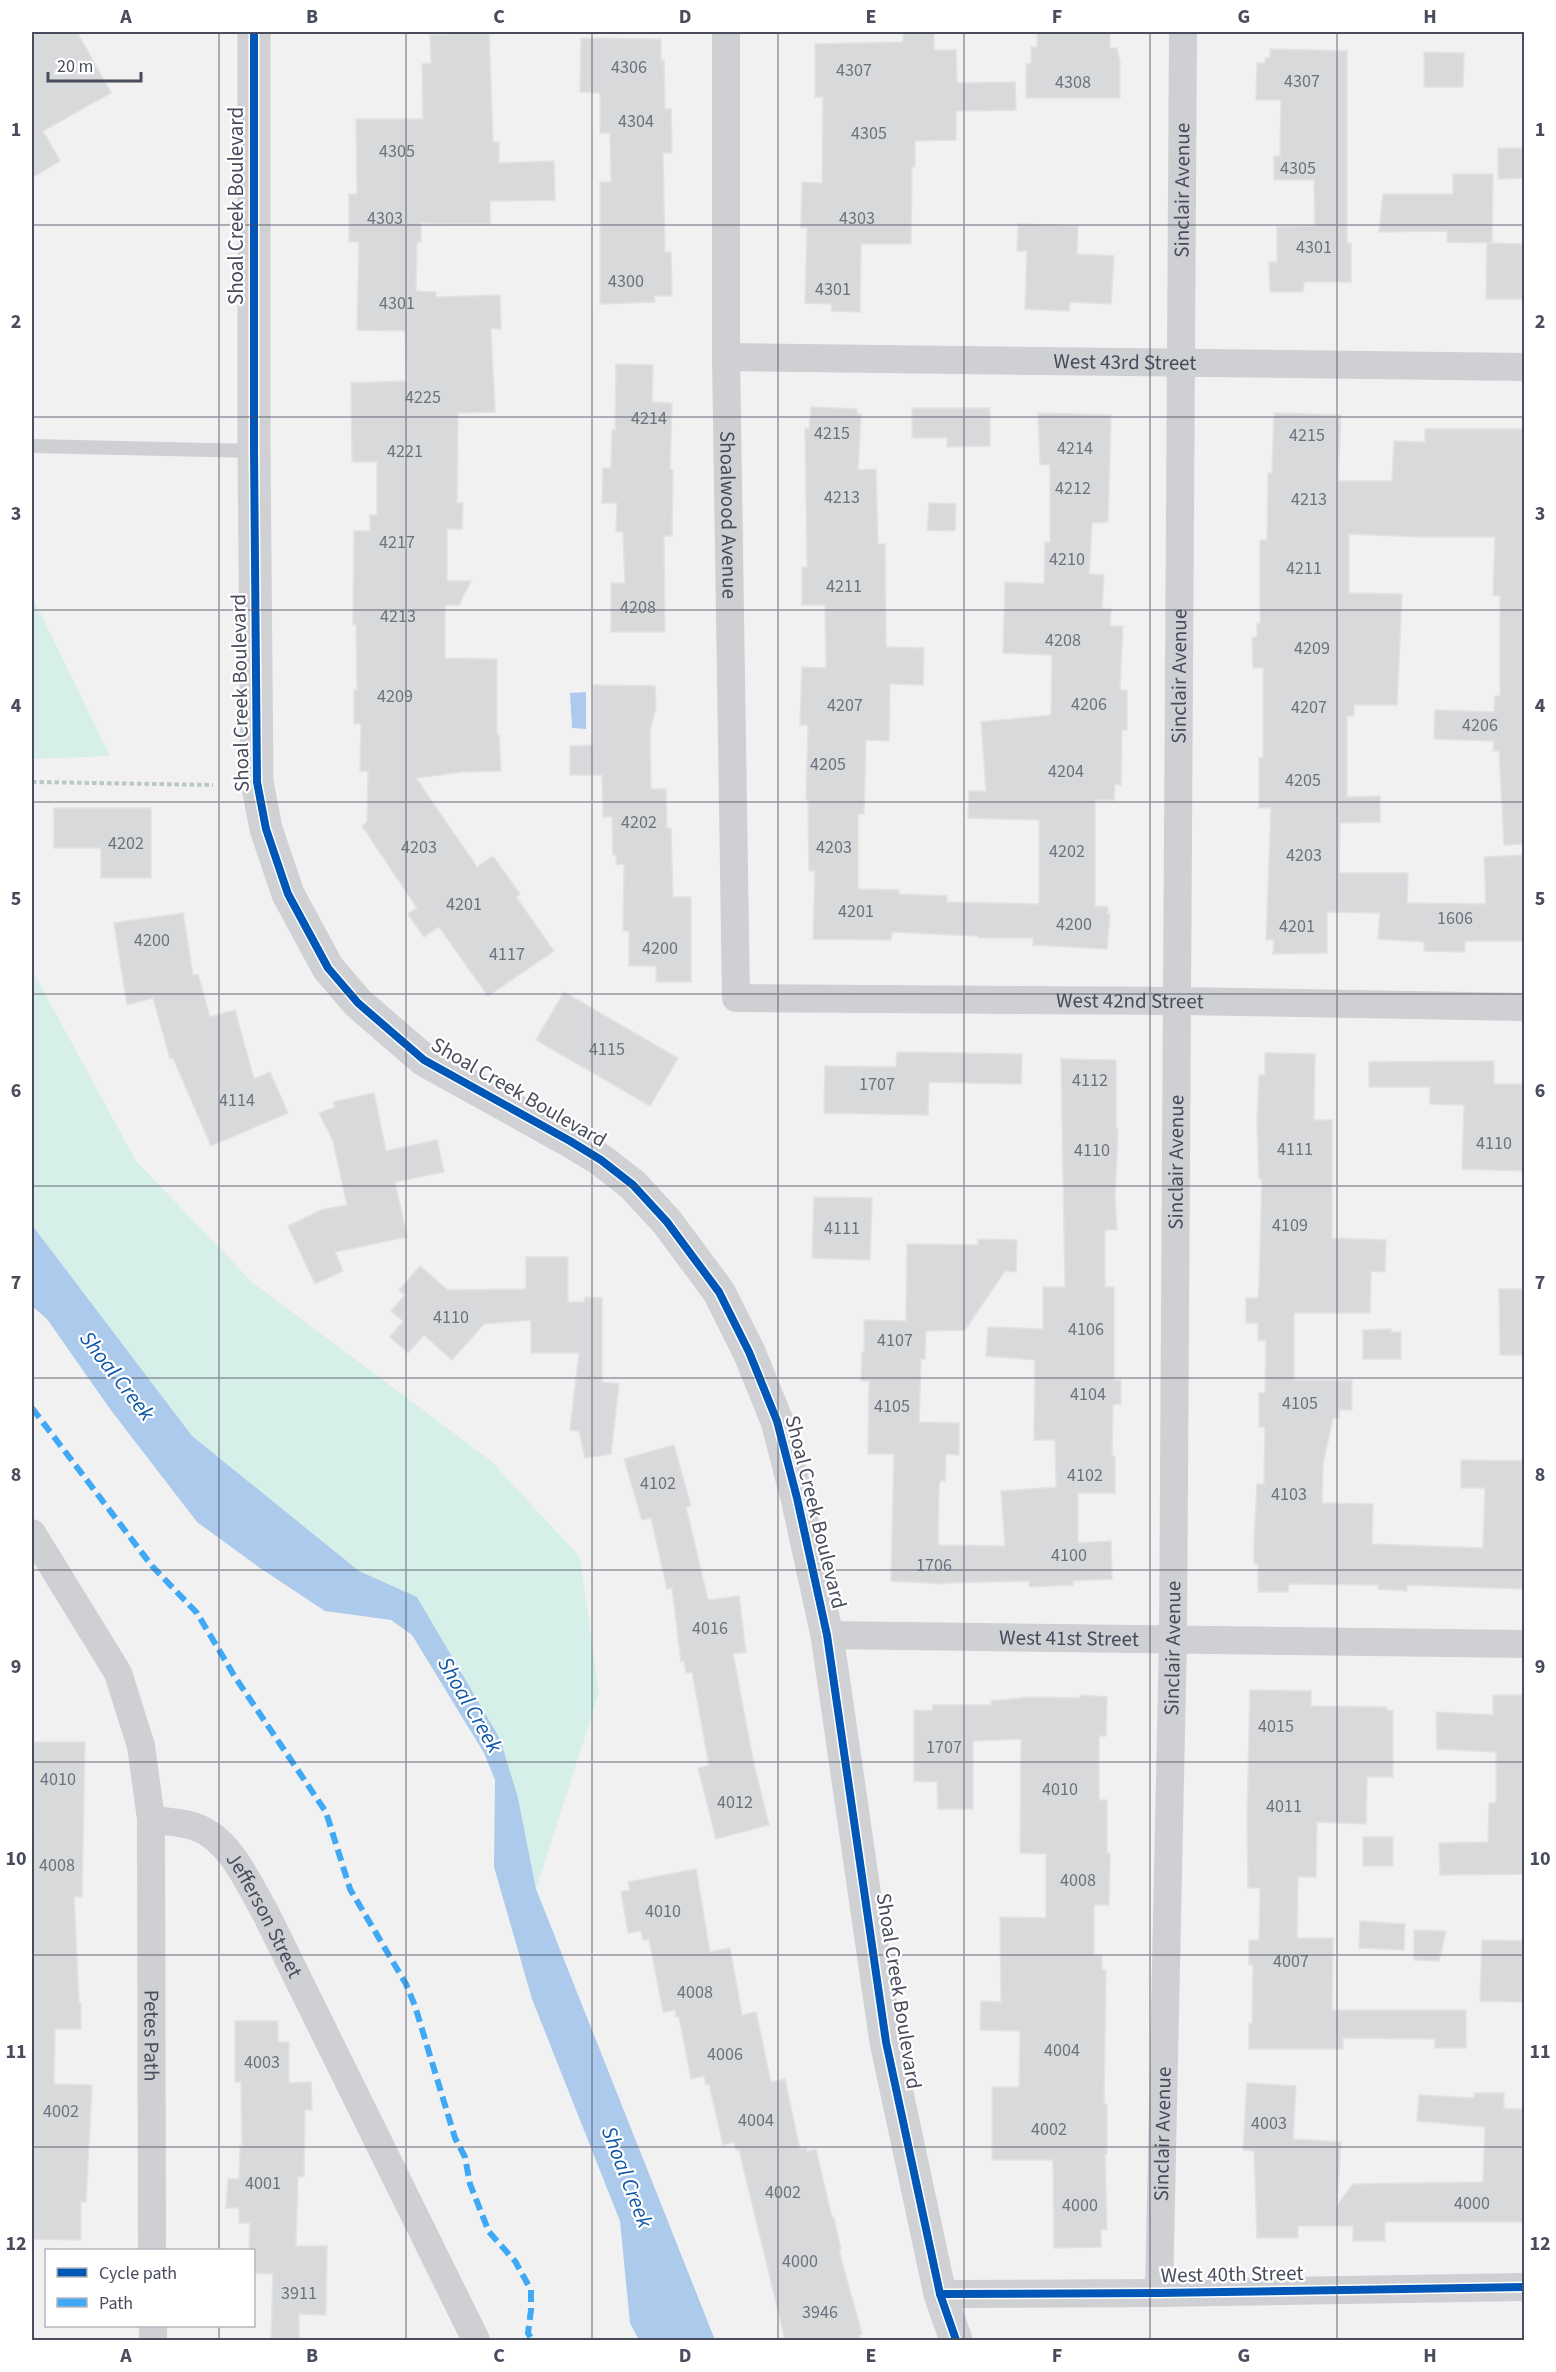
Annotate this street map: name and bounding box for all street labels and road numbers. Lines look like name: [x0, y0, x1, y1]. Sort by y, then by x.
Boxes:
street label: Shoal Creek Boulevard: [221, 107, 251, 305]
street label: Sinclair Avenue: [1167, 123, 1197, 258]
street label: West 43rd Street: [1053, 346, 1197, 378]
street label: Shoalwood Avenue: [712, 431, 745, 599]
street label: Shoal Creek Boulevard: [223, 594, 257, 792]
street label: Sinclair Avenue: [1164, 609, 1194, 744]
street label: West 42nd Street: [1056, 985, 1204, 1016]
street label: Shoal Creek Boulevard: [426, 1029, 612, 1155]
street label: Sinclair Avenue: [1161, 1095, 1191, 1230]
street label: Shoal Creek Boulevard: [777, 1412, 855, 1612]
street label: Sinclair Avenue: [1156, 1581, 1188, 1716]
street label: West 41st Street: [999, 1622, 1139, 1654]
street label: Jefferson Street: [219, 1846, 310, 1983]
street label: Shoal Creek Boulevard: [869, 1891, 929, 2091]
street label: Petes Path: [136, 1990, 167, 2081]
street label: Sinclair Avenue: [1146, 2066, 1179, 2202]
street label: West 40th Street: [1160, 2258, 1304, 2290]

